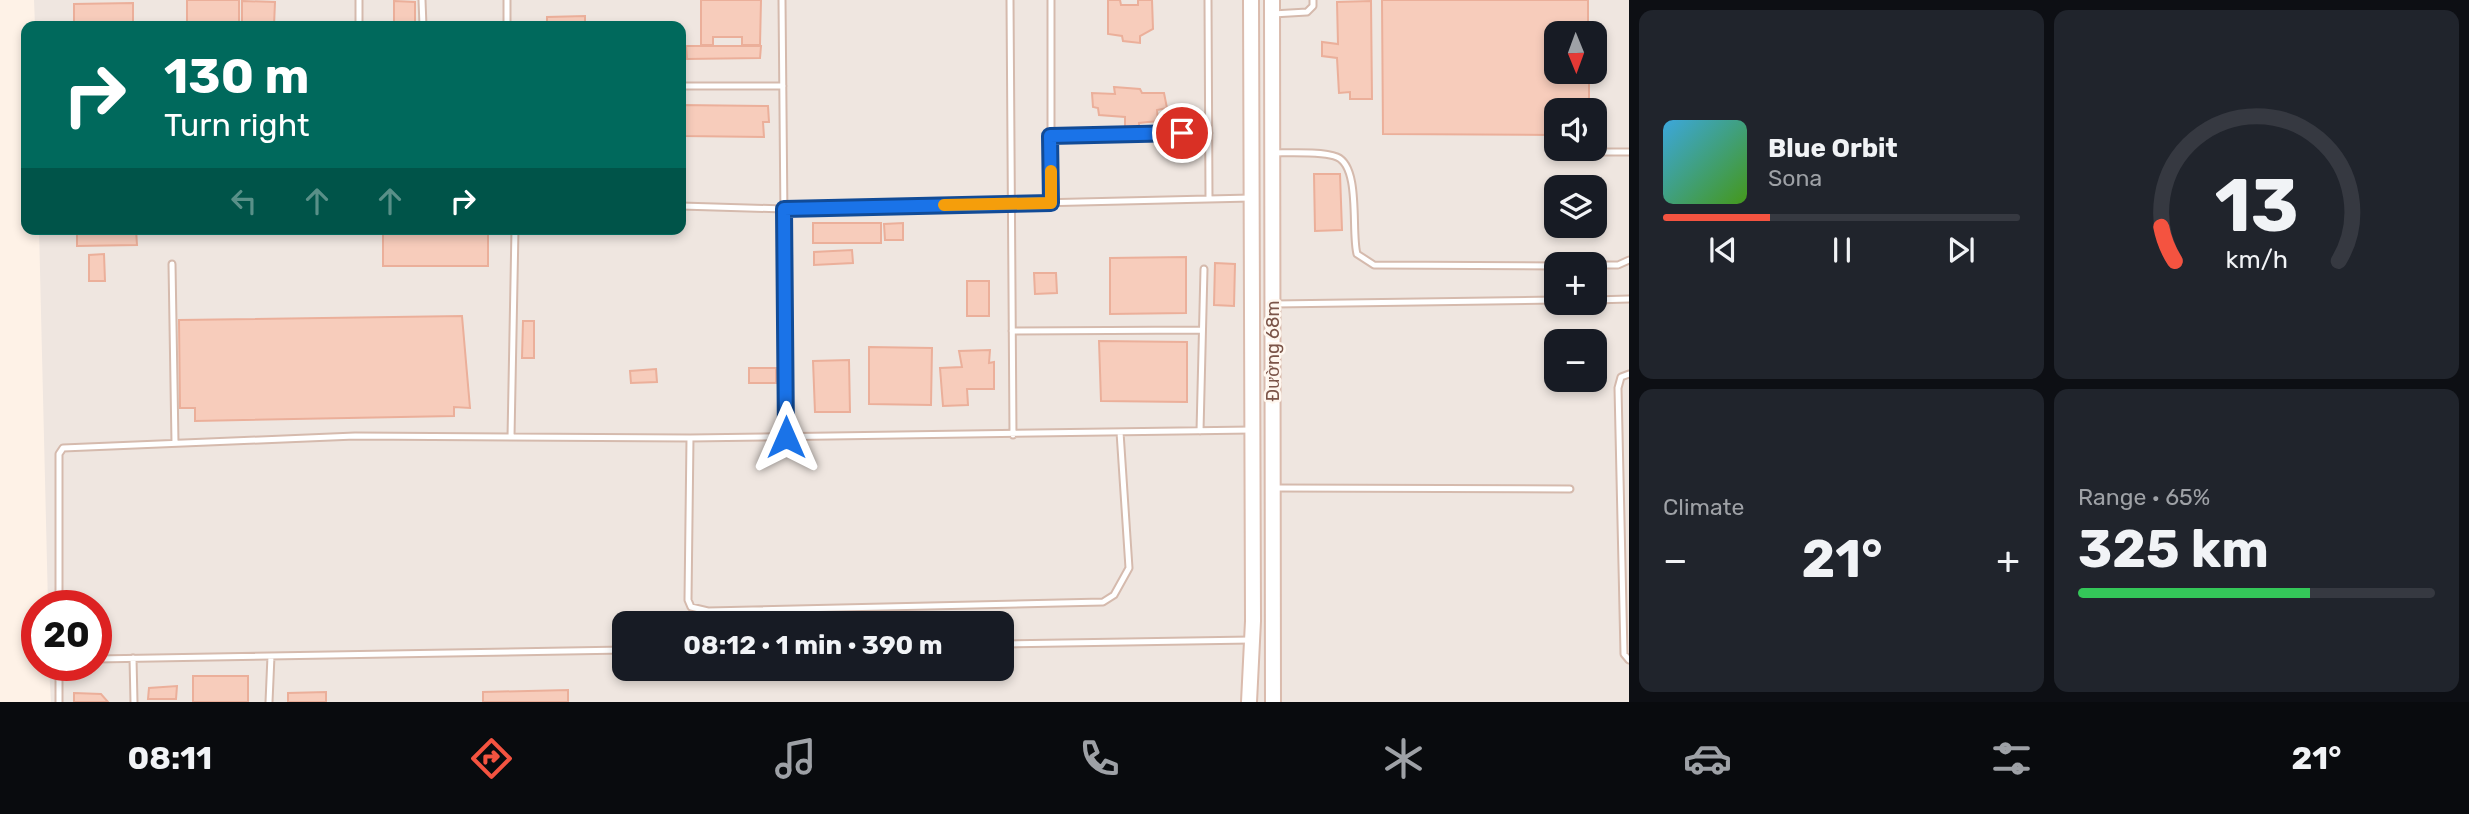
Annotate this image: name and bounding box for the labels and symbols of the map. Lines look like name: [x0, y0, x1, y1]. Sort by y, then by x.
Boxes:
north arrow: [1544, 21, 1606, 84]
pin: [1152, 103, 1212, 163]
street label: Đường 68m: [1262, 301, 1284, 401]
position arrow: [749, 400, 823, 474]
speed limit sign: 20: [21, 590, 112, 681]

